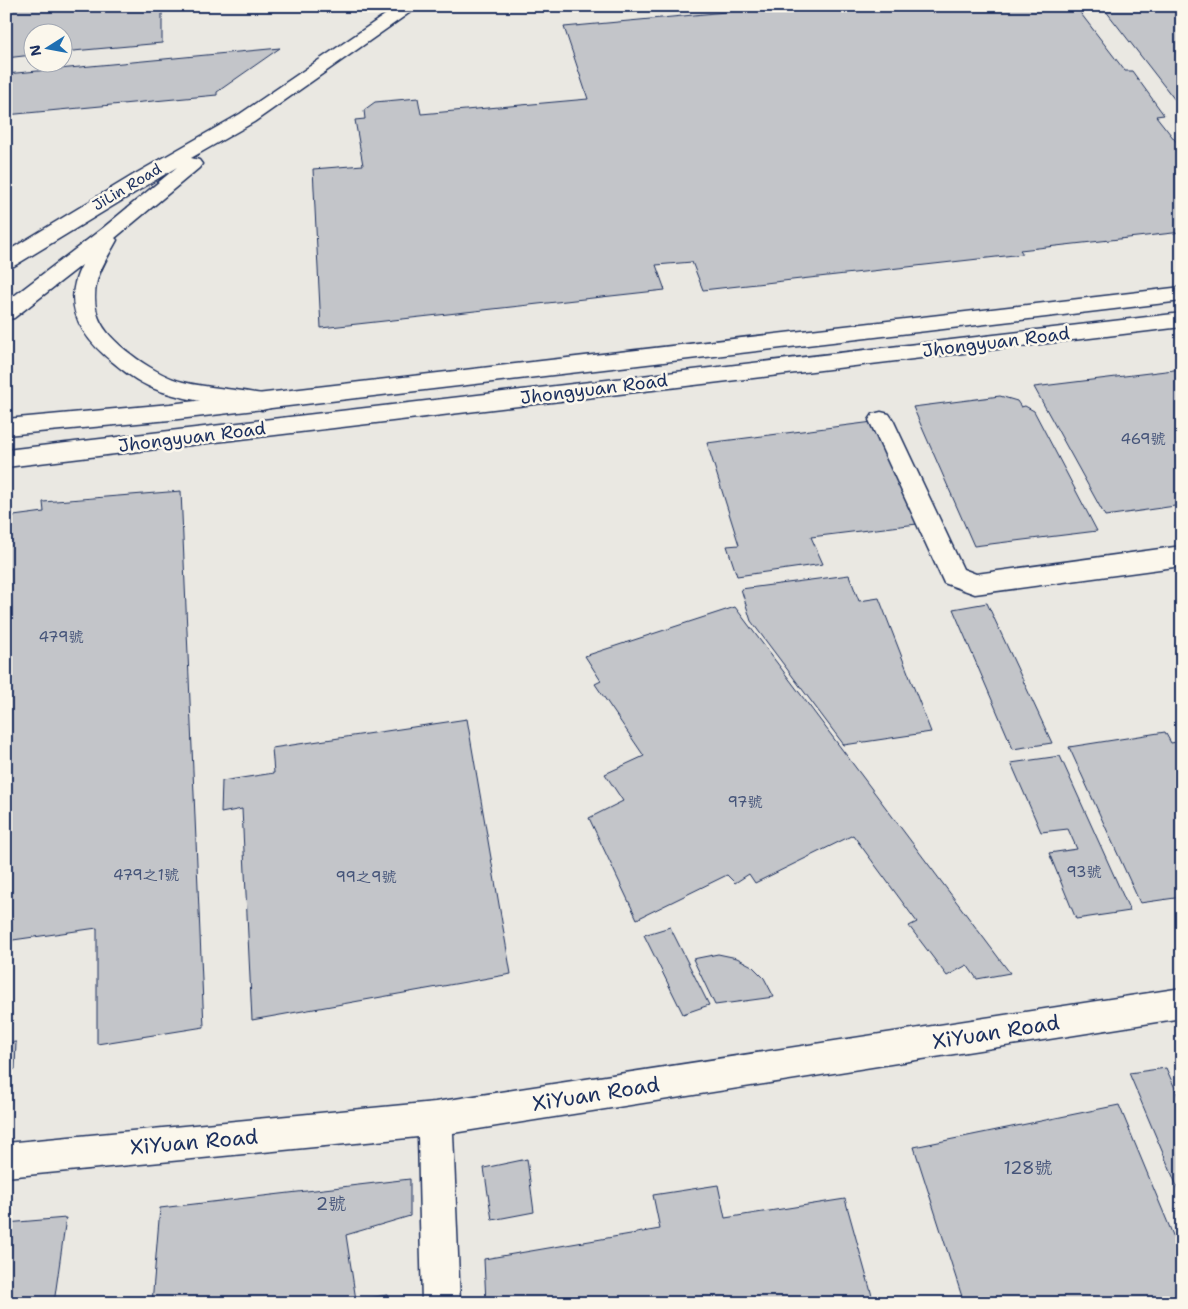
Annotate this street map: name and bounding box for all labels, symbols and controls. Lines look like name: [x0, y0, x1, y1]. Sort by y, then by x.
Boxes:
north arrow: [22, 22, 72, 72]
text: N: [25, 43, 45, 58]
street label: JiLin Road: [89, 158, 166, 215]
street label: Jhongyuan Road: [921, 321, 1071, 363]
street label: Jhongyuan Road: [519, 368, 669, 410]
street label: Jhongyuan Road: [117, 416, 267, 458]
house number: 469號: [1120, 429, 1166, 449]
house number: 479號: [39, 627, 83, 647]
house number: 97號: [727, 792, 763, 812]
house number: 93號: [1066, 862, 1102, 882]
house number: 479之1號: [113, 865, 179, 885]
house number: 99之9號: [336, 867, 396, 887]
street label: XiYuan Road: [930, 1008, 1062, 1056]
street label: XiYuan Road: [530, 1070, 662, 1118]
street label: XiYuan Road: [129, 1122, 259, 1162]
house number: 128號: [1003, 1156, 1053, 1180]
house number: 2號: [316, 1192, 346, 1216]

